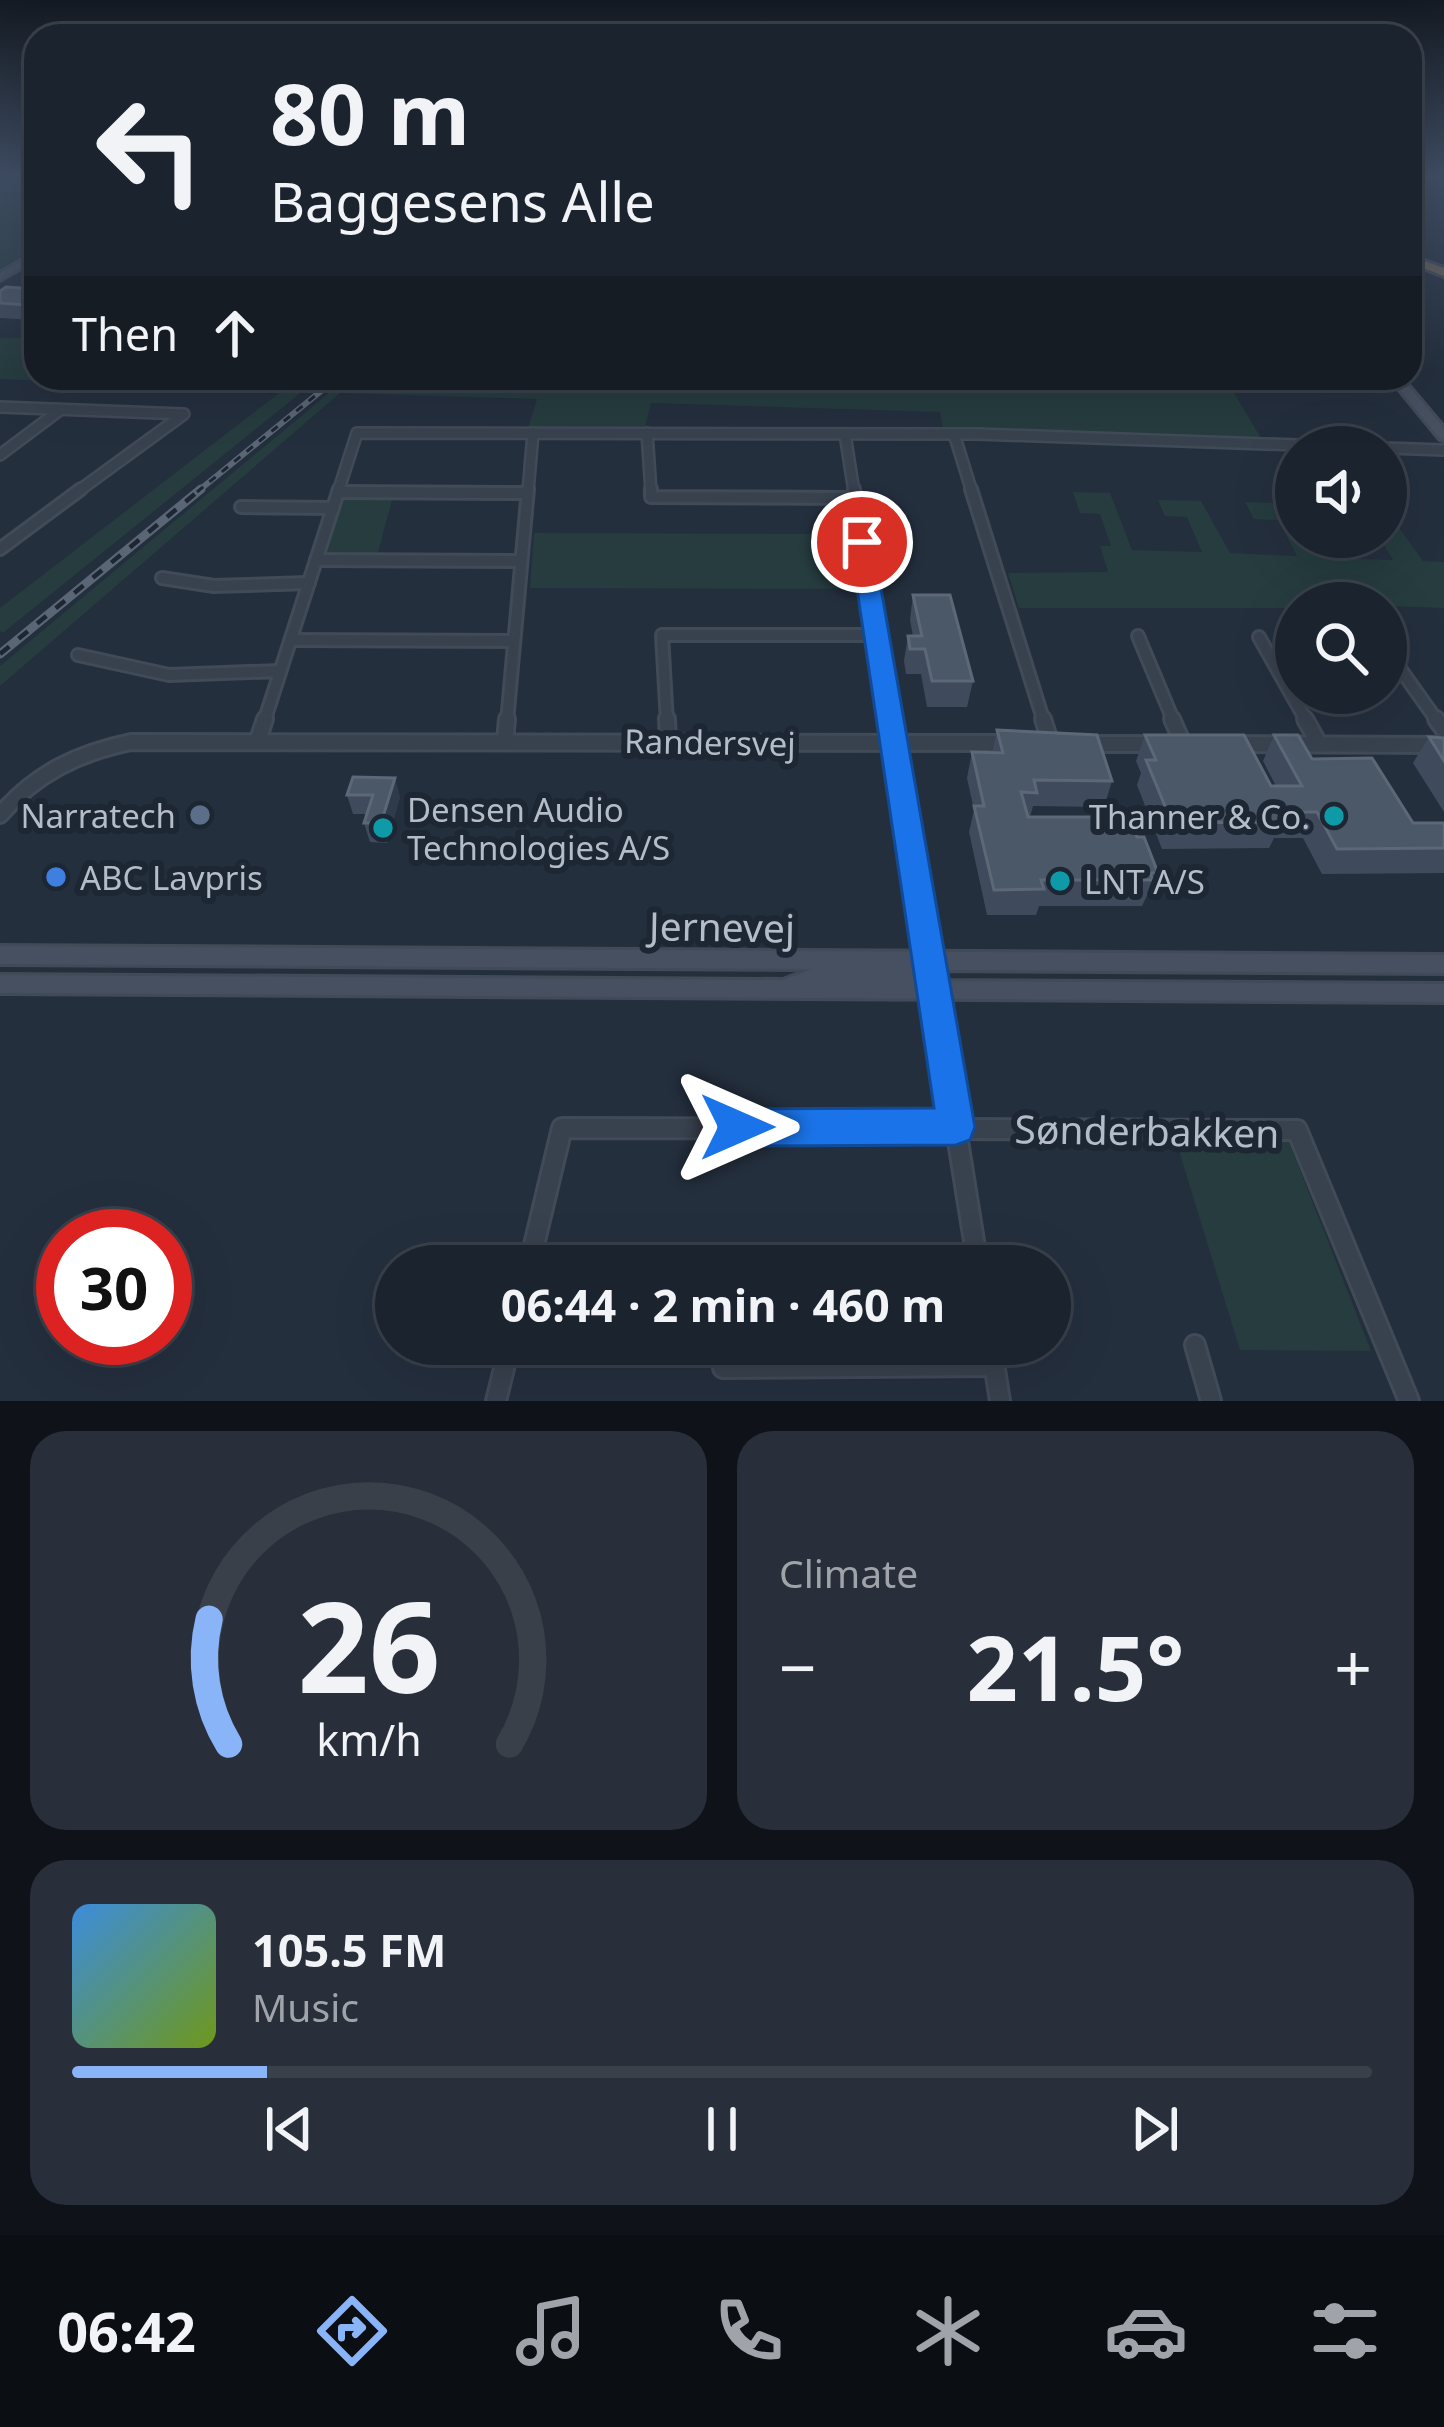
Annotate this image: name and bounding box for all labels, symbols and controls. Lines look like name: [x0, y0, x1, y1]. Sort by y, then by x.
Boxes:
text: 80 m: [270, 55, 470, 170]
icon: left: [72, 72, 228, 228]
text: Baggesens Alle: [270, 164, 655, 238]
icon: ahead: [202, 300, 268, 366]
text: Then: [72, 303, 178, 364]
map controls: [1275, 426, 1407, 714]
button: sound: [1275, 426, 1407, 558]
pin: [811, 491, 913, 593]
icon: arrive: [829, 509, 895, 575]
button: search: [1275, 582, 1407, 714]
street label: Randersvej: [624, 718, 796, 766]
place label: Densen Audio Technologies A/S: [407, 787, 670, 870]
place label: Narratech: [21, 793, 176, 838]
place label: Thanner & Co.: [1089, 794, 1310, 839]
marker: Narratech: [187, 802, 213, 828]
marker: Thanner & Co.: [1321, 803, 1347, 829]
marker: Densen Audio Technologies A/S: [370, 815, 396, 841]
place label: ABC Lavpris: [80, 855, 263, 900]
place label: LNT A/S: [1084, 859, 1205, 904]
marker: ABC Lavpris: [43, 864, 69, 890]
marker: LNT A/S: [1047, 868, 1073, 894]
street label: Jernevej: [645, 898, 795, 954]
position arrow: [674, 1064, 800, 1190]
street label: Sønderbakken: [1014, 1101, 1280, 1159]
speed limit sign: 30: [36, 1209, 192, 1365]
text: 06:44 · 2 min · 460 m: [501, 1274, 945, 1335]
text: Climate: [779, 1546, 918, 1599]
text: 26: [297, 1560, 440, 1730]
text: 21.5°: [967, 1605, 1184, 1727]
text: −: [779, 1621, 817, 1711]
text: +: [1334, 1621, 1372, 1711]
text: km/h: [316, 1709, 421, 1768]
text: 105.5 FM: [252, 1919, 446, 1980]
text: Music: [252, 1980, 359, 2033]
icon: previous: [256, 2096, 322, 2162]
icon: pause: [689, 2096, 755, 2162]
icon: next: [1122, 2096, 1188, 2162]
icon: directions: [310, 2289, 394, 2373]
icon: music: [509, 2289, 593, 2373]
icon: phone: [707, 2289, 791, 2373]
icon: climate: [906, 2289, 990, 2373]
icon: car: [1104, 2289, 1188, 2373]
icon: filters: [1303, 2289, 1387, 2373]
text: 06:42: [57, 2294, 196, 2368]

